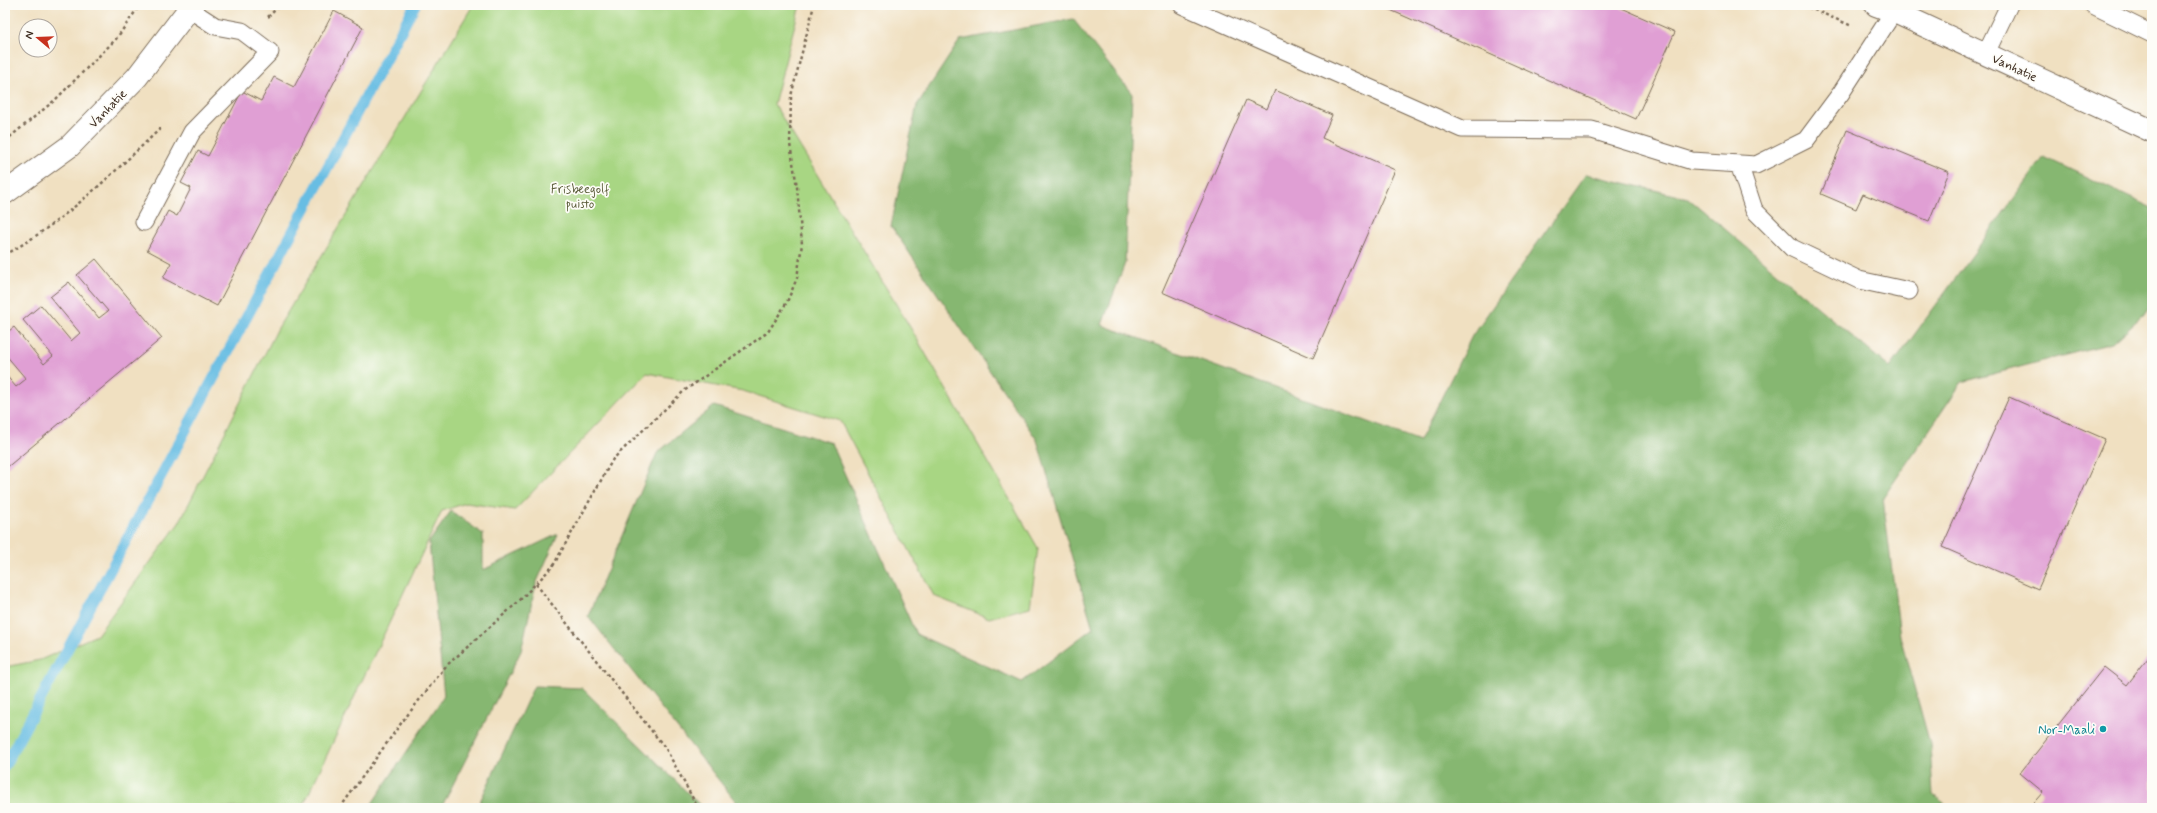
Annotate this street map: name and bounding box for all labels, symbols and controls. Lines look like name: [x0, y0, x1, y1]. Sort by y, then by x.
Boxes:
north arrow: [18, 18, 58, 58]
text: N: [22, 29, 37, 41]
street label: Vanhatie: [1989, 50, 2040, 86]
street label: Vanhatie: [85, 86, 131, 132]
park label: Frisbeegolf puisto: [551, 181, 609, 213]
place label: Nor-Maali: [2038, 722, 2095, 739]
marker: Nor-Maali: [2098, 724, 2108, 734]

